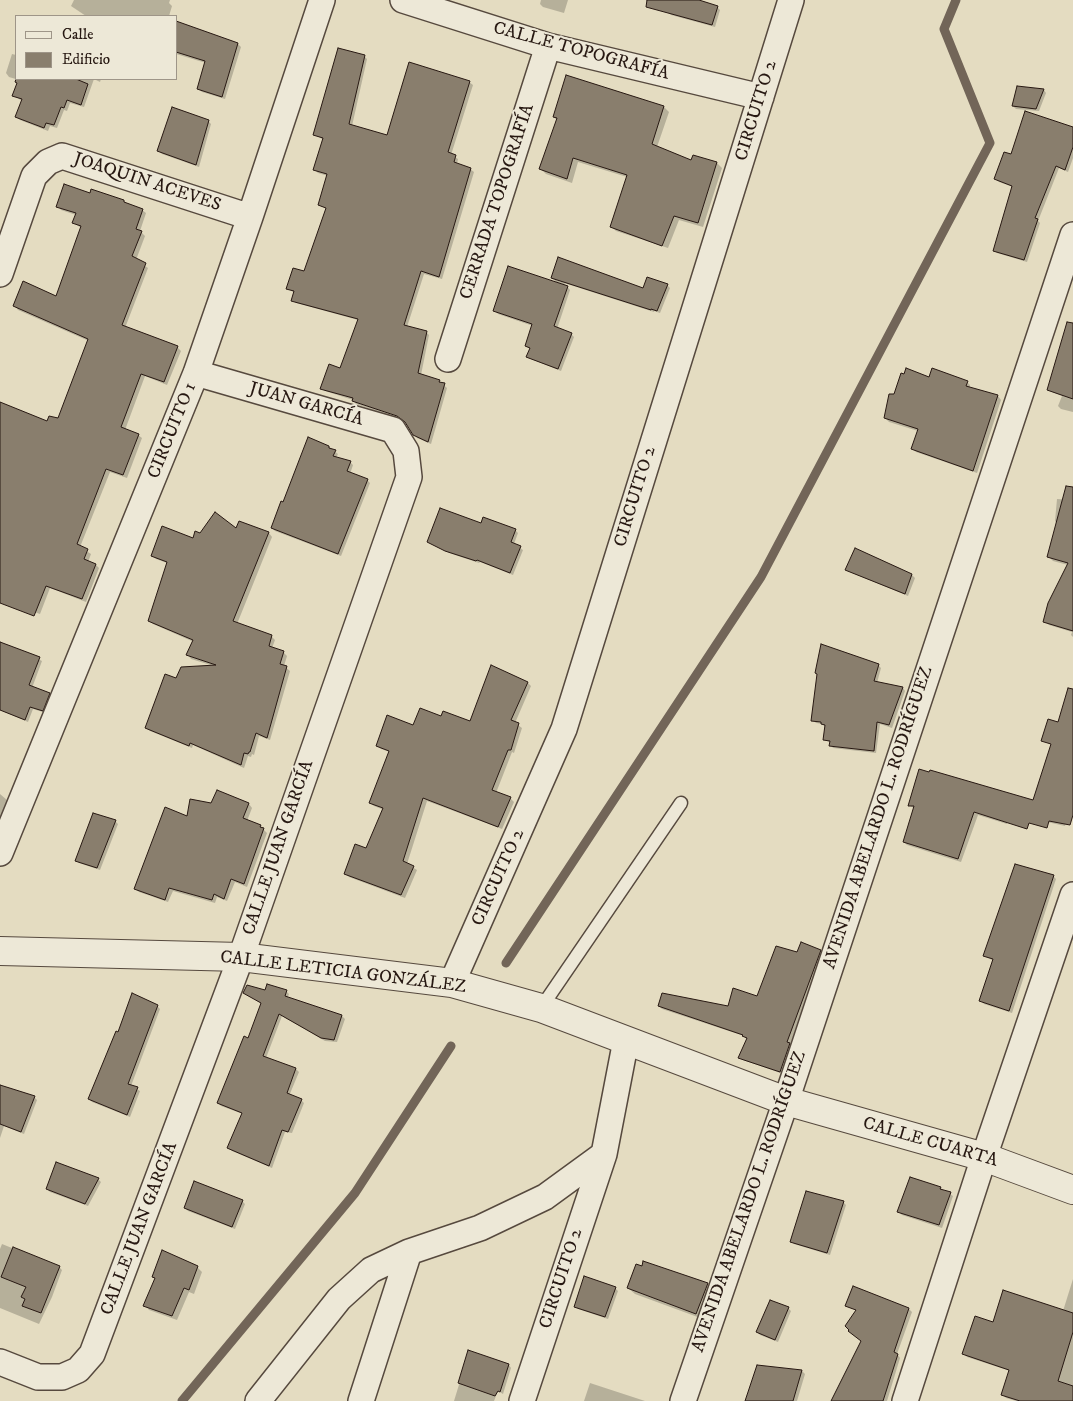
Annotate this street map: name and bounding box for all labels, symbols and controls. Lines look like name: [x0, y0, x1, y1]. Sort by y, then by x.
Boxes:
legend: [15, 15, 178, 80]
street label: CALLE TOPOGRAFÍA: [491, 18, 671, 86]
text: Calle: [62, 25, 94, 44]
text: Edificio: [62, 50, 110, 69]
street label: CIRCUITO 2: [732, 58, 782, 164]
street label: CERRADA TOPOGRAFÍA: [456, 102, 540, 302]
street label: JOAQUIN ACEVES: [71, 149, 223, 217]
street label: JUAN GARCÍA: [247, 378, 365, 432]
street label: CIRCUITO 1: [144, 380, 202, 482]
street label: CIRCUITO 2: [611, 444, 661, 550]
street label: AVENIDA ABELARDO L. RODRÍGUEZ: [820, 664, 938, 972]
street label: CALLE JUAN GARCÍA: [239, 758, 319, 938]
street label: CIRCUITO 2: [468, 826, 530, 930]
street label: CALLE LETICIA GONZÁLEZ: [219, 947, 467, 999]
street label: AVENIDA ABELARDO L. RODRÍGUEZ: [688, 1049, 812, 1355]
street label: CALLE CUARTA: [860, 1113, 1000, 1173]
street label: CALLE JUAN GARCÍA: [97, 1139, 183, 1319]
street label: CIRCUITO 2: [536, 1226, 588, 1332]

